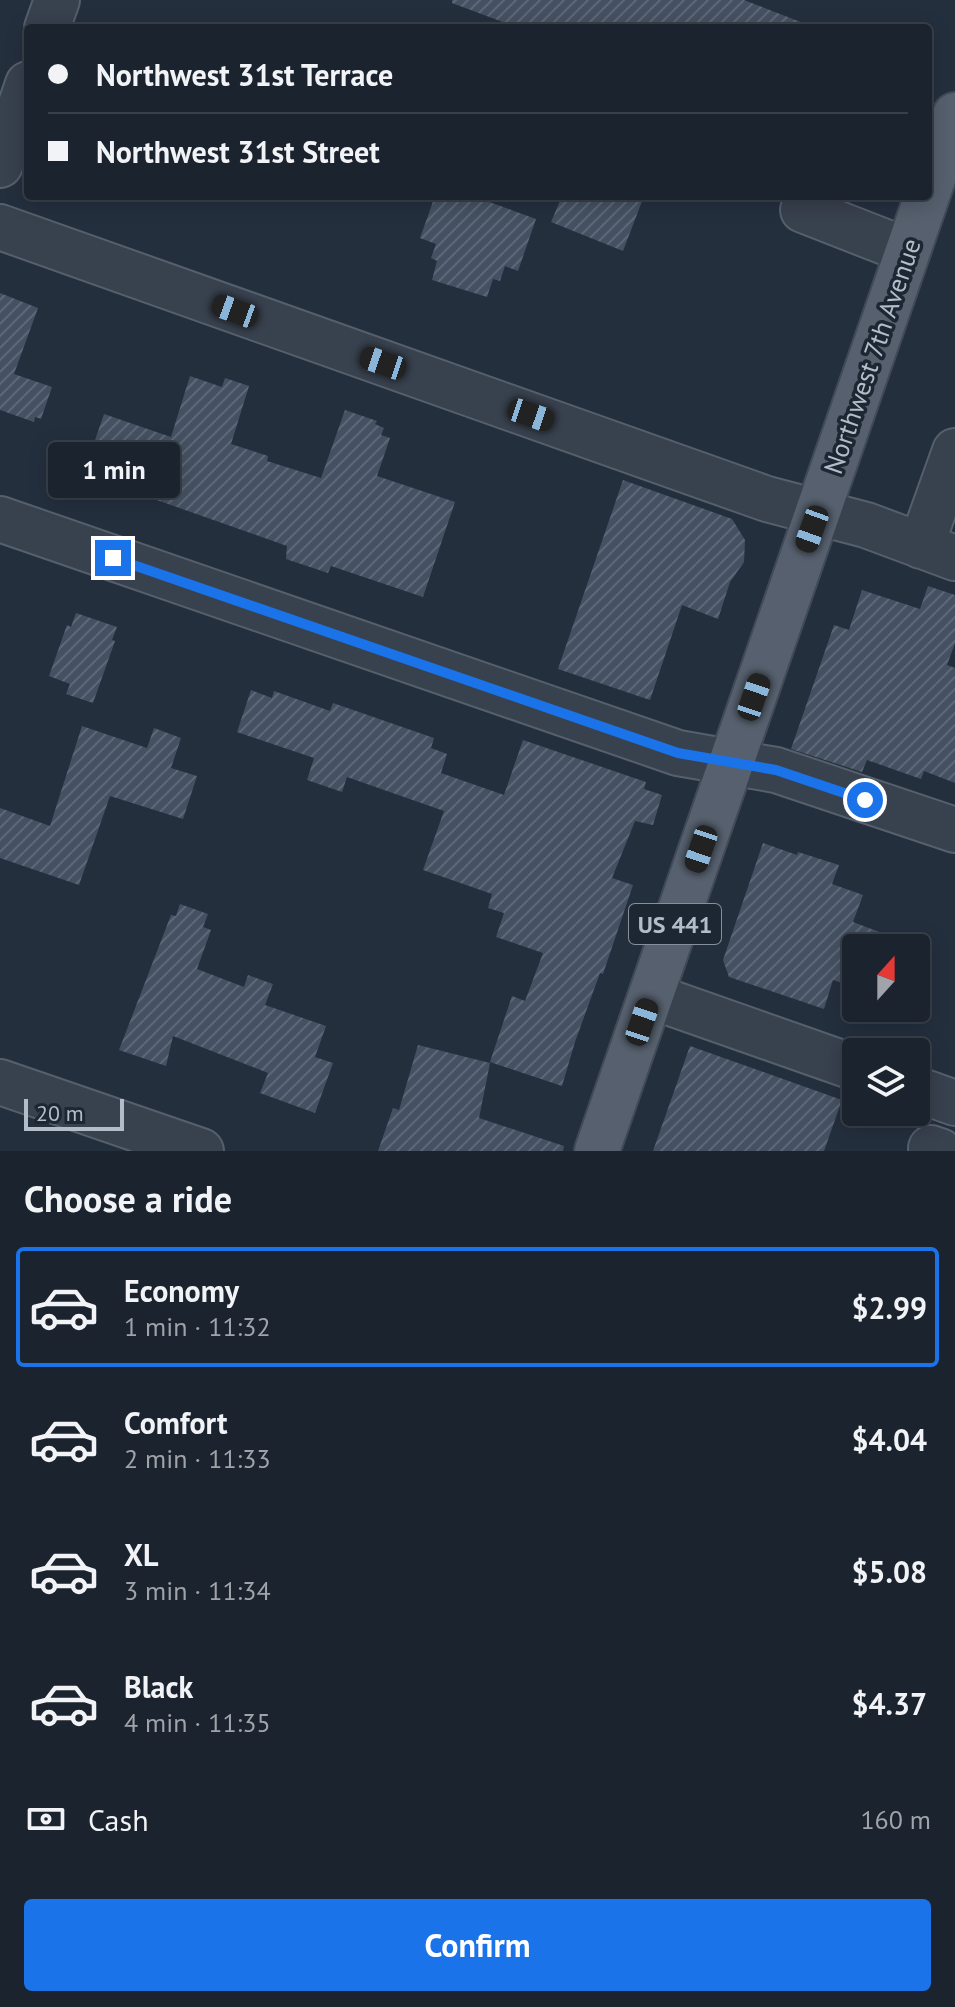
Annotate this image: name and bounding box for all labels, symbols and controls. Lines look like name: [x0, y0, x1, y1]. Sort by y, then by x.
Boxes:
text: Northwest 31st Terrace: [96, 55, 393, 94]
text: Northwest 31st Street: [96, 132, 380, 171]
street label: Northwest 7th Avenue: [816, 234, 928, 478]
car: [208, 292, 262, 330]
car: [356, 344, 410, 382]
car: [504, 396, 558, 434]
callout: 1 min: [47, 442, 179, 498]
text: 1 min: [82, 453, 146, 486]
car: [793, 502, 831, 556]
route end: [95, 540, 131, 576]
car: [735, 670, 773, 724]
route start: [847, 782, 883, 818]
car: [682, 822, 720, 876]
road number: US 441: [629, 904, 721, 944]
north arrow: [842, 934, 930, 1022]
map controls: [842, 934, 930, 1126]
car: [623, 995, 661, 1049]
button: layers: [842, 1038, 930, 1126]
scale bar: [24, 1095, 124, 1131]
text: 20 m: [36, 1099, 84, 1127]
text: Choose a ride: [24, 1175, 232, 1222]
icon: car: [28, 1271, 100, 1343]
text: Economy: [124, 1271, 239, 1310]
text: $2.99: [852, 1288, 927, 1327]
text: 1 min · 11:32: [124, 1310, 271, 1343]
icon: car: [28, 1403, 100, 1475]
text: Comfort: [124, 1403, 227, 1442]
text: $4.04: [852, 1420, 927, 1459]
text: 2 min · 11:33: [124, 1442, 271, 1475]
icon: car: [28, 1535, 100, 1607]
text: XL: [124, 1535, 158, 1574]
text: $5.08: [852, 1552, 927, 1591]
text: 3 min · 11:34: [124, 1574, 271, 1607]
icon: car: [28, 1667, 100, 1739]
text: Black: [124, 1667, 193, 1706]
text: $4.37: [852, 1684, 927, 1723]
text: 4 min · 11:35: [124, 1706, 271, 1739]
icon: cash: [24, 1797, 68, 1841]
text: Cash: [88, 1800, 149, 1839]
text: 160 m: [860, 1803, 931, 1836]
button: Confirm: [24, 1899, 931, 1991]

